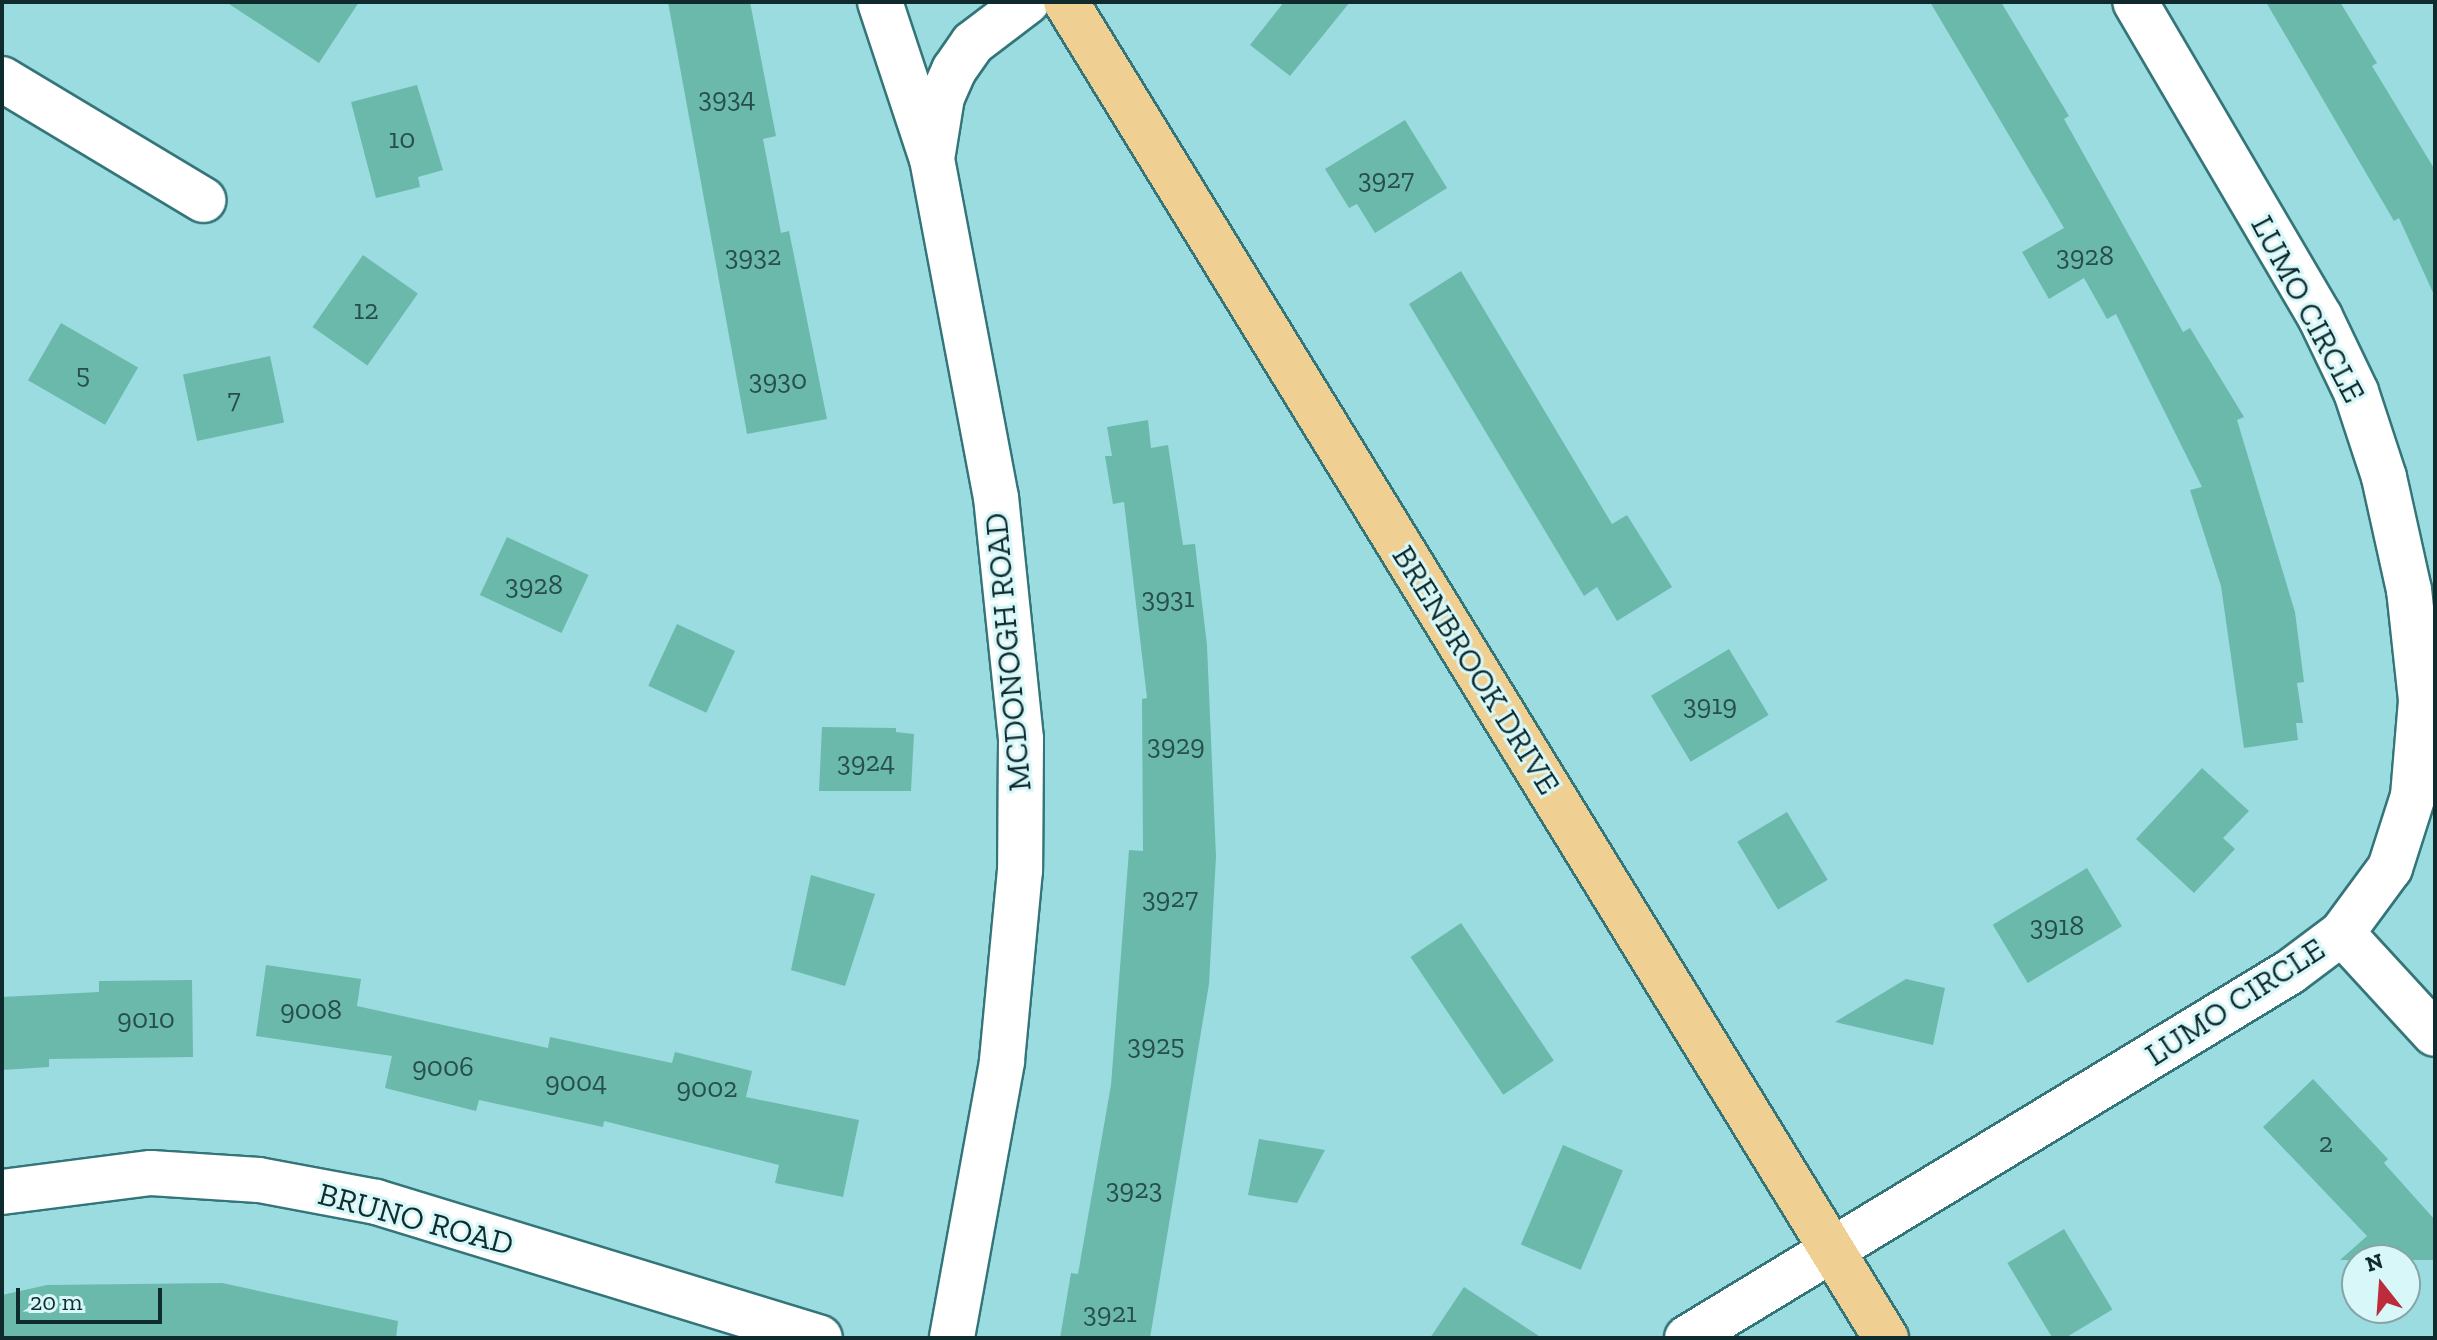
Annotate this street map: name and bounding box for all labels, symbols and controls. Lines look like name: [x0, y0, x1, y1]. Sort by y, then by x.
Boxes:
house number: 3934: [698, 81, 756, 115]
house number: 10: [389, 122, 415, 156]
house number: 3927: [1358, 162, 1414, 196]
street label: LUMO CIRCLE: [2243, 209, 2373, 409]
house number: 3932: [725, 239, 781, 273]
house number: 3928: [2056, 239, 2114, 273]
house number: 12: [353, 293, 379, 327]
house number: 5: [76, 357, 90, 391]
house number: 3930: [749, 363, 807, 397]
house number: 7: [227, 382, 241, 416]
street label: MCDONOGH ROAD: [977, 511, 1039, 793]
street label: BRENBROOK DRIVE: [1384, 538, 1568, 802]
house number: 3928: [505, 568, 563, 602]
house number: 3931: [1141, 581, 1195, 615]
house number: 3919: [1683, 688, 1737, 722]
house number: 3929: [1147, 728, 1205, 762]
house number: 3924: [837, 745, 895, 779]
house number: 3927: [1142, 881, 1198, 915]
house number: 3918: [2030, 909, 2084, 943]
street label: LUMO CIRCLE: [2138, 930, 2332, 1074]
house number: 9008: [280, 993, 342, 1027]
house number: 9010: [117, 1002, 175, 1036]
house number: 3925: [1127, 1028, 1185, 1062]
house number: 9006: [412, 1050, 474, 1084]
house number: 9004: [545, 1065, 607, 1099]
house number: 9002: [676, 1071, 738, 1105]
house number: 2: [2319, 1126, 2333, 1160]
house number: 3923: [1106, 1172, 1162, 1206]
street label: BRUNO ROAD: [314, 1174, 518, 1264]
north arrow: [2341, 1244, 2421, 1324]
text: N: [2362, 1247, 2386, 1278]
scale bar: [20, 1272, 166, 1322]
text: 20 m: [30, 1287, 82, 1316]
house number: 3921: [1083, 1296, 1137, 1330]

